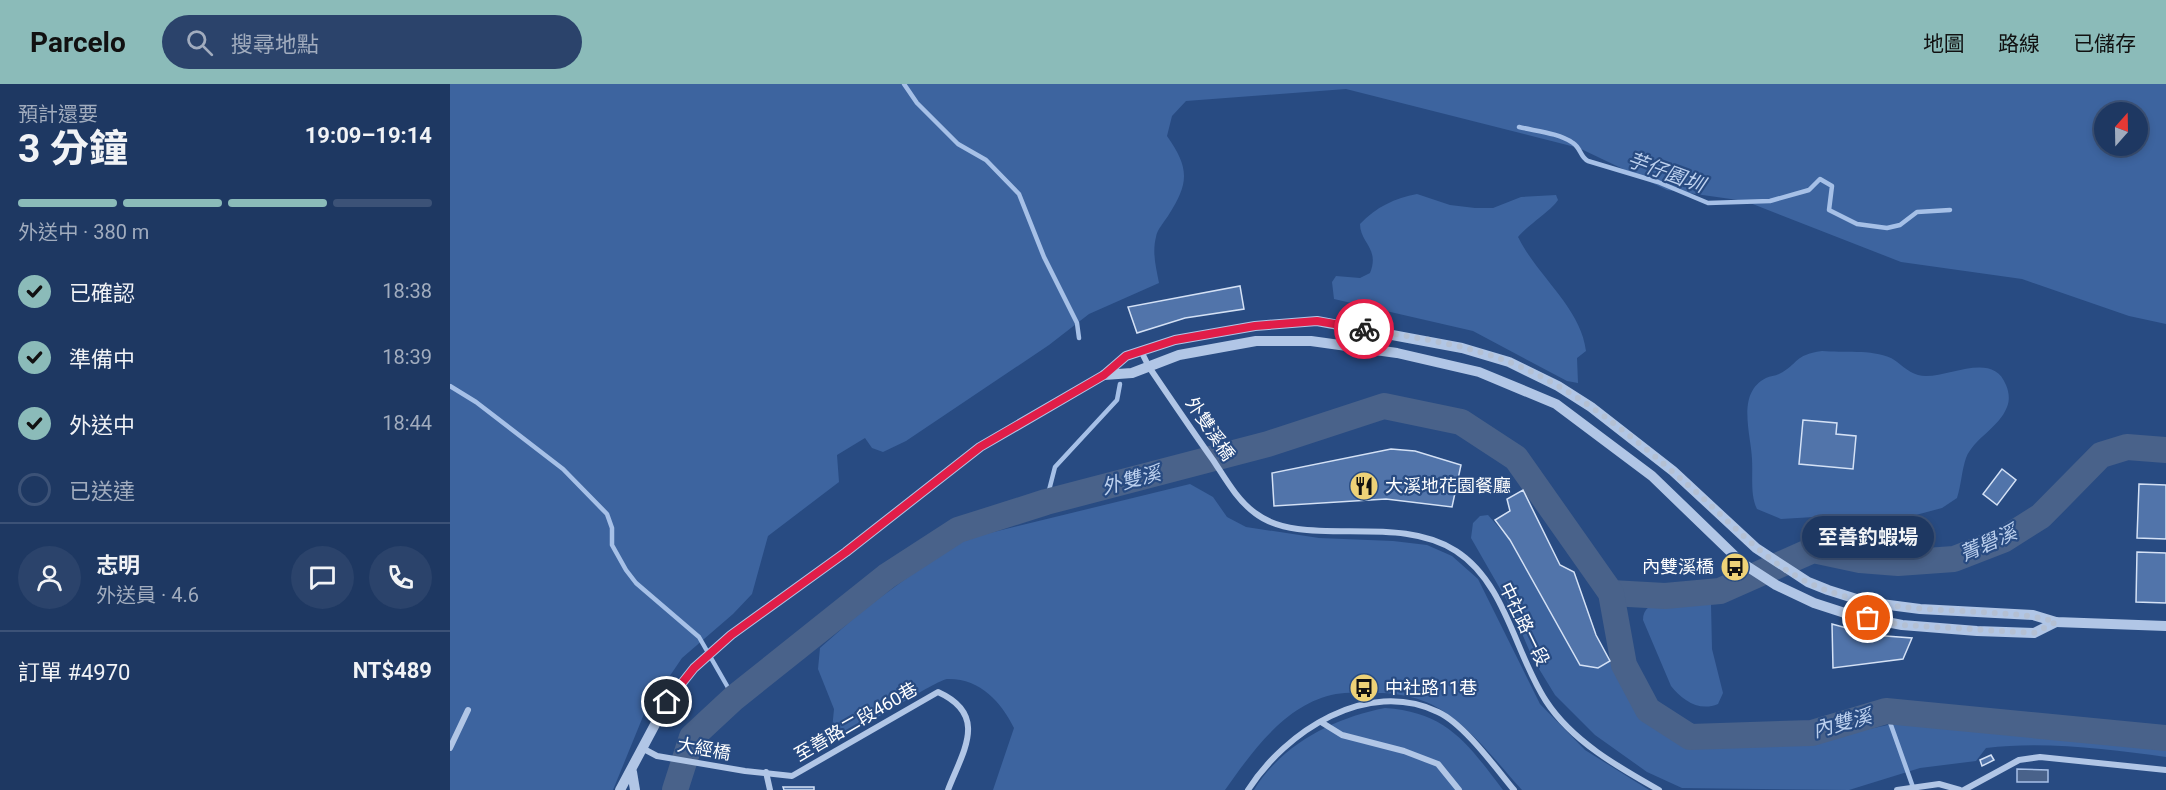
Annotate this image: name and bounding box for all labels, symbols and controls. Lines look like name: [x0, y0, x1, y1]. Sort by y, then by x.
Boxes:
search box: [162, 15, 582, 69]
text: Parcelo: [30, 26, 126, 59]
icon: search: [183, 26, 216, 59]
text: 搜尋地點: [231, 32, 319, 57]
text: 地圖: [1923, 32, 1965, 56]
text: 路線: [1998, 32, 2040, 56]
text: 已儲存: [2073, 32, 2136, 56]
text: 預計還要: [18, 102, 98, 126]
north arrow: [2094, 102, 2148, 156]
map controls: [2094, 102, 2148, 156]
text: 19:09–19:14: [305, 123, 432, 148]
text: 3 分鐘: [18, 126, 128, 172]
water label: 芋仔園圳: [1624, 147, 1711, 198]
text: 外送中 · 380 m: [18, 220, 149, 244]
icon: check: [18, 275, 51, 308]
text: 18:38: [382, 279, 432, 303]
text: 已確認: [69, 281, 135, 306]
courier: [1334, 299, 1394, 359]
icon: bike: [1348, 313, 1381, 346]
icon: check: [18, 341, 51, 374]
text: 18:39: [382, 345, 432, 369]
text: 準備中: [69, 347, 135, 372]
street label: 外雙溪橋: [1182, 393, 1239, 464]
icon: check: [18, 407, 51, 440]
text: 18:44: [382, 411, 432, 435]
text: 外送中: [69, 413, 135, 438]
water label: 外雙溪: [1099, 460, 1166, 499]
restaurant icon: 大溪地花園餐廳: [1348, 470, 1380, 502]
place label: 大溪地花園餐廳: [1385, 475, 1511, 496]
text: 已送達: [69, 479, 135, 504]
callout: 至善釣蝦場: [1802, 516, 1934, 558]
water label: 菁礐溪: [1956, 519, 2023, 566]
text: 至善釣蝦場: [1818, 525, 1918, 549]
button: person: [18, 546, 81, 609]
button: chat: [291, 546, 354, 609]
button: phone: [369, 546, 432, 609]
bus stop icon: 內雙溪橋: [1719, 551, 1751, 583]
text: 志明: [96, 553, 140, 578]
place label: 內雙溪橋: [1642, 556, 1714, 577]
street label: 中社路一段: [1495, 579, 1554, 669]
text: 外送員 · 4.6: [96, 583, 199, 607]
pin: [1842, 592, 1893, 643]
icon: bag: [1851, 601, 1884, 634]
text: NT$489: [353, 658, 432, 683]
text: 訂單 #4970: [18, 660, 130, 685]
bus stop icon: 中社路11巷: [1348, 672, 1380, 704]
pin: [641, 676, 692, 727]
place label: 中社路11巷: [1385, 677, 1477, 698]
street label: 至善路二段460巷: [791, 678, 921, 765]
icon: home: [650, 685, 683, 718]
water label: 內雙溪: [1810, 703, 1877, 742]
street label: 大經橋: [676, 733, 732, 764]

